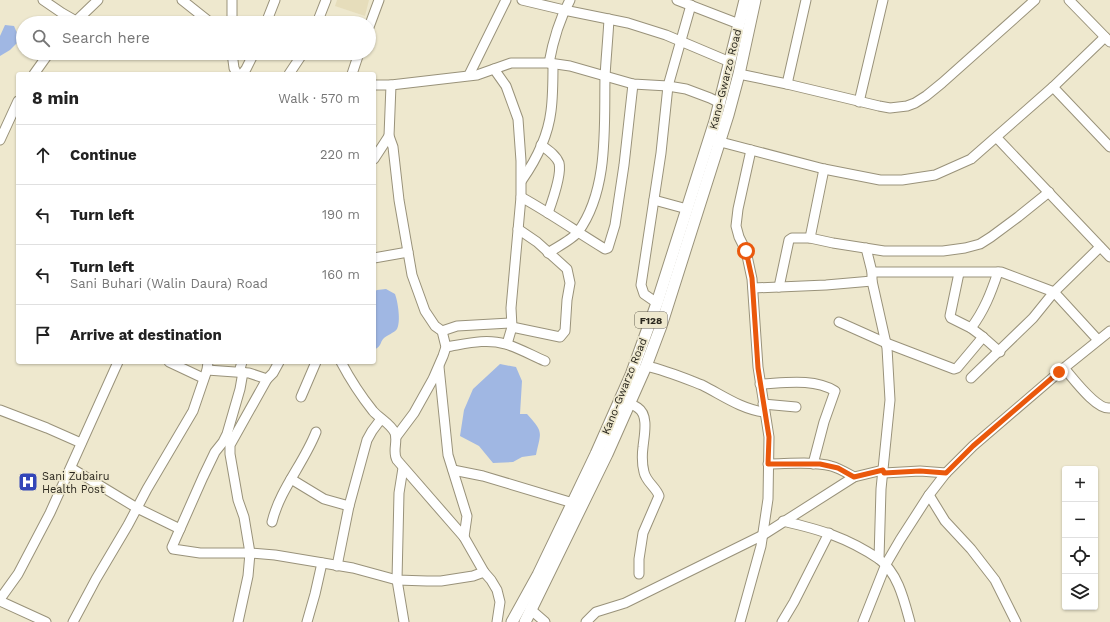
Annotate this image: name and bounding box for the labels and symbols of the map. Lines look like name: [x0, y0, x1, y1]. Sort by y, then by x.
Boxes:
street label: Kano-Gwarzo Road: [707, 28, 744, 131]
route start: [737, 242, 755, 260]
road number: F128: [635, 312, 667, 328]
street label: Kano-Gwarzo Road: [599, 336, 650, 436]
route end: [1050, 363, 1068, 381]
place label: Sani Zubairu Health Post: [42, 470, 110, 496]
hospital icon: Sani Zubairu Health Post: [17, 471, 39, 493]

